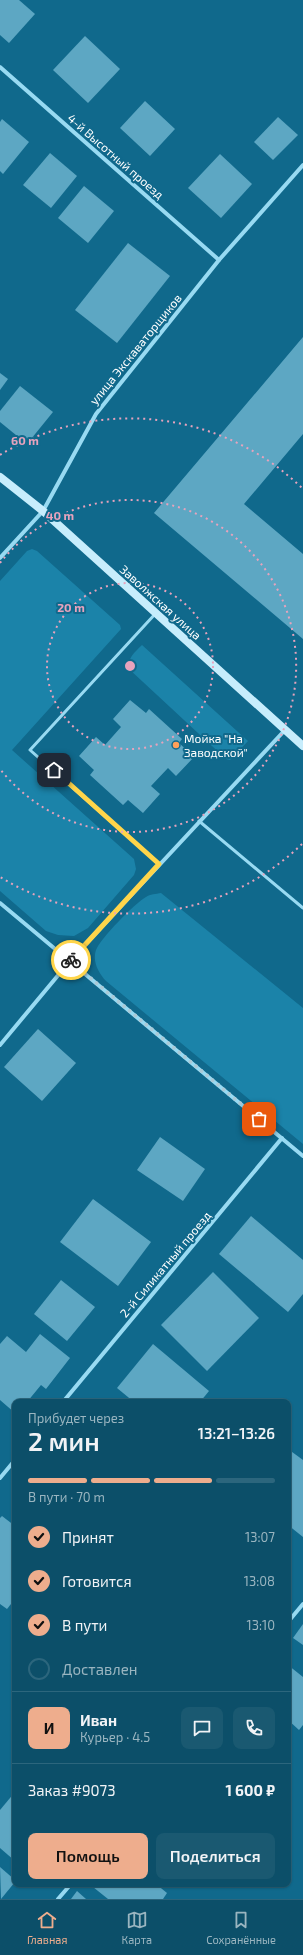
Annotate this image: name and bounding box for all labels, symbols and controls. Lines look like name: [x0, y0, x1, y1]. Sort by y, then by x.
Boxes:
street label: 4-й Высотный проезд: [65, 111, 167, 201]
street label: улица Экскаваторщиков: [86, 291, 185, 408]
text: 60 m: [11, 433, 39, 447]
text: 40 m: [46, 508, 74, 522]
street label: Заволжская улица: [117, 562, 204, 643]
text: 20 m: [57, 600, 85, 614]
centre of rings: [123, 659, 137, 673]
place label: Мойка "На Заводской": [184, 731, 248, 759]
marker: Мойка "На Заводской": [171, 740, 181, 750]
pin: [37, 753, 71, 787]
icon: home: [43, 759, 65, 781]
courier: [51, 940, 91, 980]
icon: bike: [60, 949, 82, 971]
pin: [242, 1102, 276, 1136]
icon: bag: [248, 1108, 270, 1130]
street label: 2-й Силикатный проезд: [117, 1208, 213, 1320]
text: Прибудет через: [28, 1410, 124, 1426]
text: 13:21–13:26: [198, 1424, 275, 1442]
text: 2 мин: [28, 1425, 100, 1456]
text: В пути · 70 m: [28, 1489, 105, 1505]
icon: check: [28, 1526, 50, 1548]
text: Принят: [62, 1528, 114, 1546]
text: 13:07: [245, 1529, 275, 1545]
icon: check: [28, 1570, 50, 1592]
text: Готовится: [62, 1572, 132, 1590]
text: 13:08: [244, 1573, 275, 1589]
icon: check: [28, 1614, 50, 1636]
text: В пути: [62, 1616, 107, 1634]
text: 13:10: [247, 1617, 275, 1633]
text: Доставлен: [62, 1660, 138, 1678]
button: chat: [181, 1707, 223, 1749]
button: phone: [233, 1707, 275, 1749]
text: Иван: [80, 1711, 117, 1729]
text: И: [44, 1719, 54, 1737]
text: Курьер · 4.5: [80, 1729, 150, 1745]
text: Заказ #9073: [28, 1781, 116, 1799]
text: 1 600 ₽: [225, 1781, 275, 1799]
button: Помощь: [28, 1833, 148, 1879]
button: Поделиться: [156, 1833, 275, 1879]
tab: Главная: [27, 1909, 67, 1946]
tab: Карта: [122, 1909, 152, 1946]
tab: Сохранённые: [206, 1909, 276, 1946]

